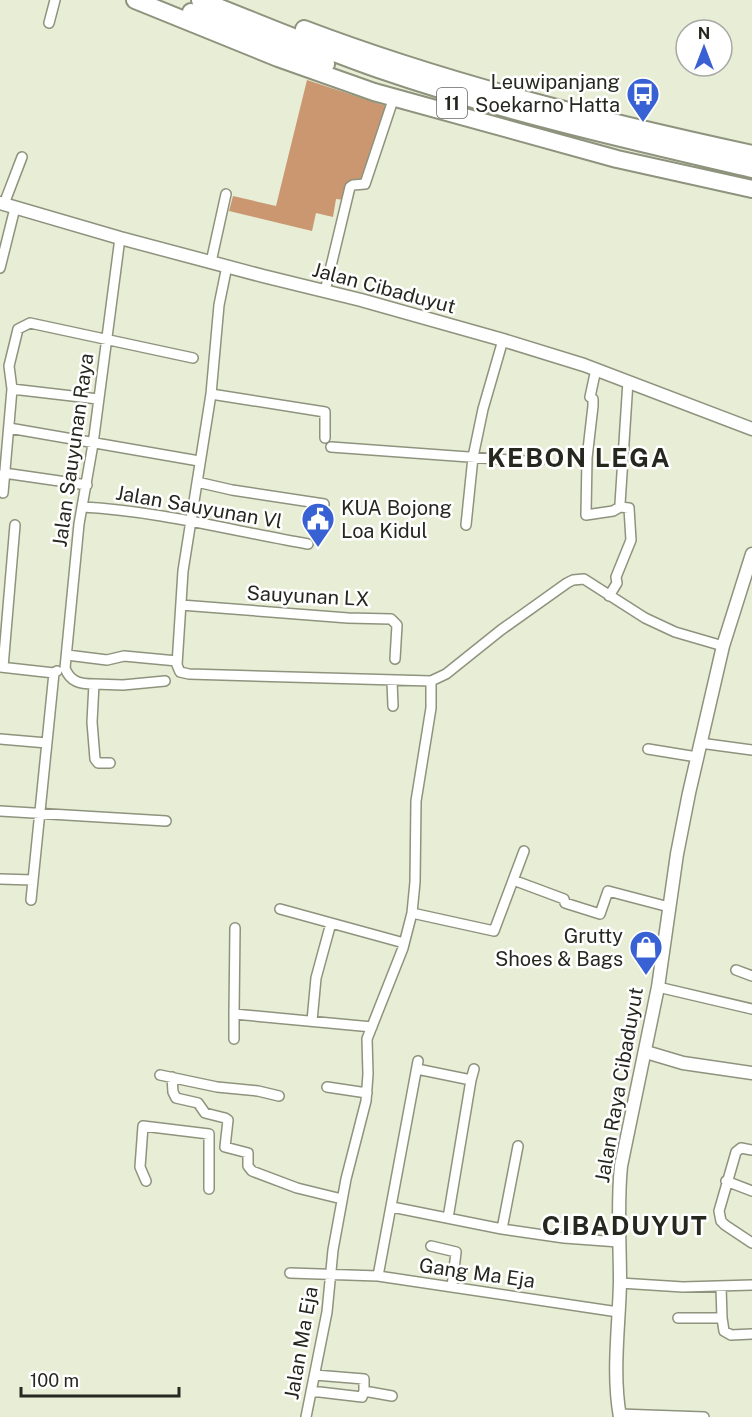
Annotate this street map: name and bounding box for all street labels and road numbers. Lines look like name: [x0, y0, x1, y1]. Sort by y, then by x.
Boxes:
road number: 11: [437, 88, 467, 118]
street label: Jalan Cibaduyut: [310, 257, 458, 319]
street label: Jalan Sauyunan Raya: [48, 352, 98, 548]
street label: Jalan Sauyunan Vl: [114, 481, 284, 533]
street label: Sauyunan LX: [246, 581, 370, 611]
street label: Jalan Raya Cibaduyut: [590, 985, 648, 1185]
street label: Gang Ma Eja: [417, 1253, 537, 1293]
street label: Jalan Ma Eja: [279, 1285, 323, 1401]

